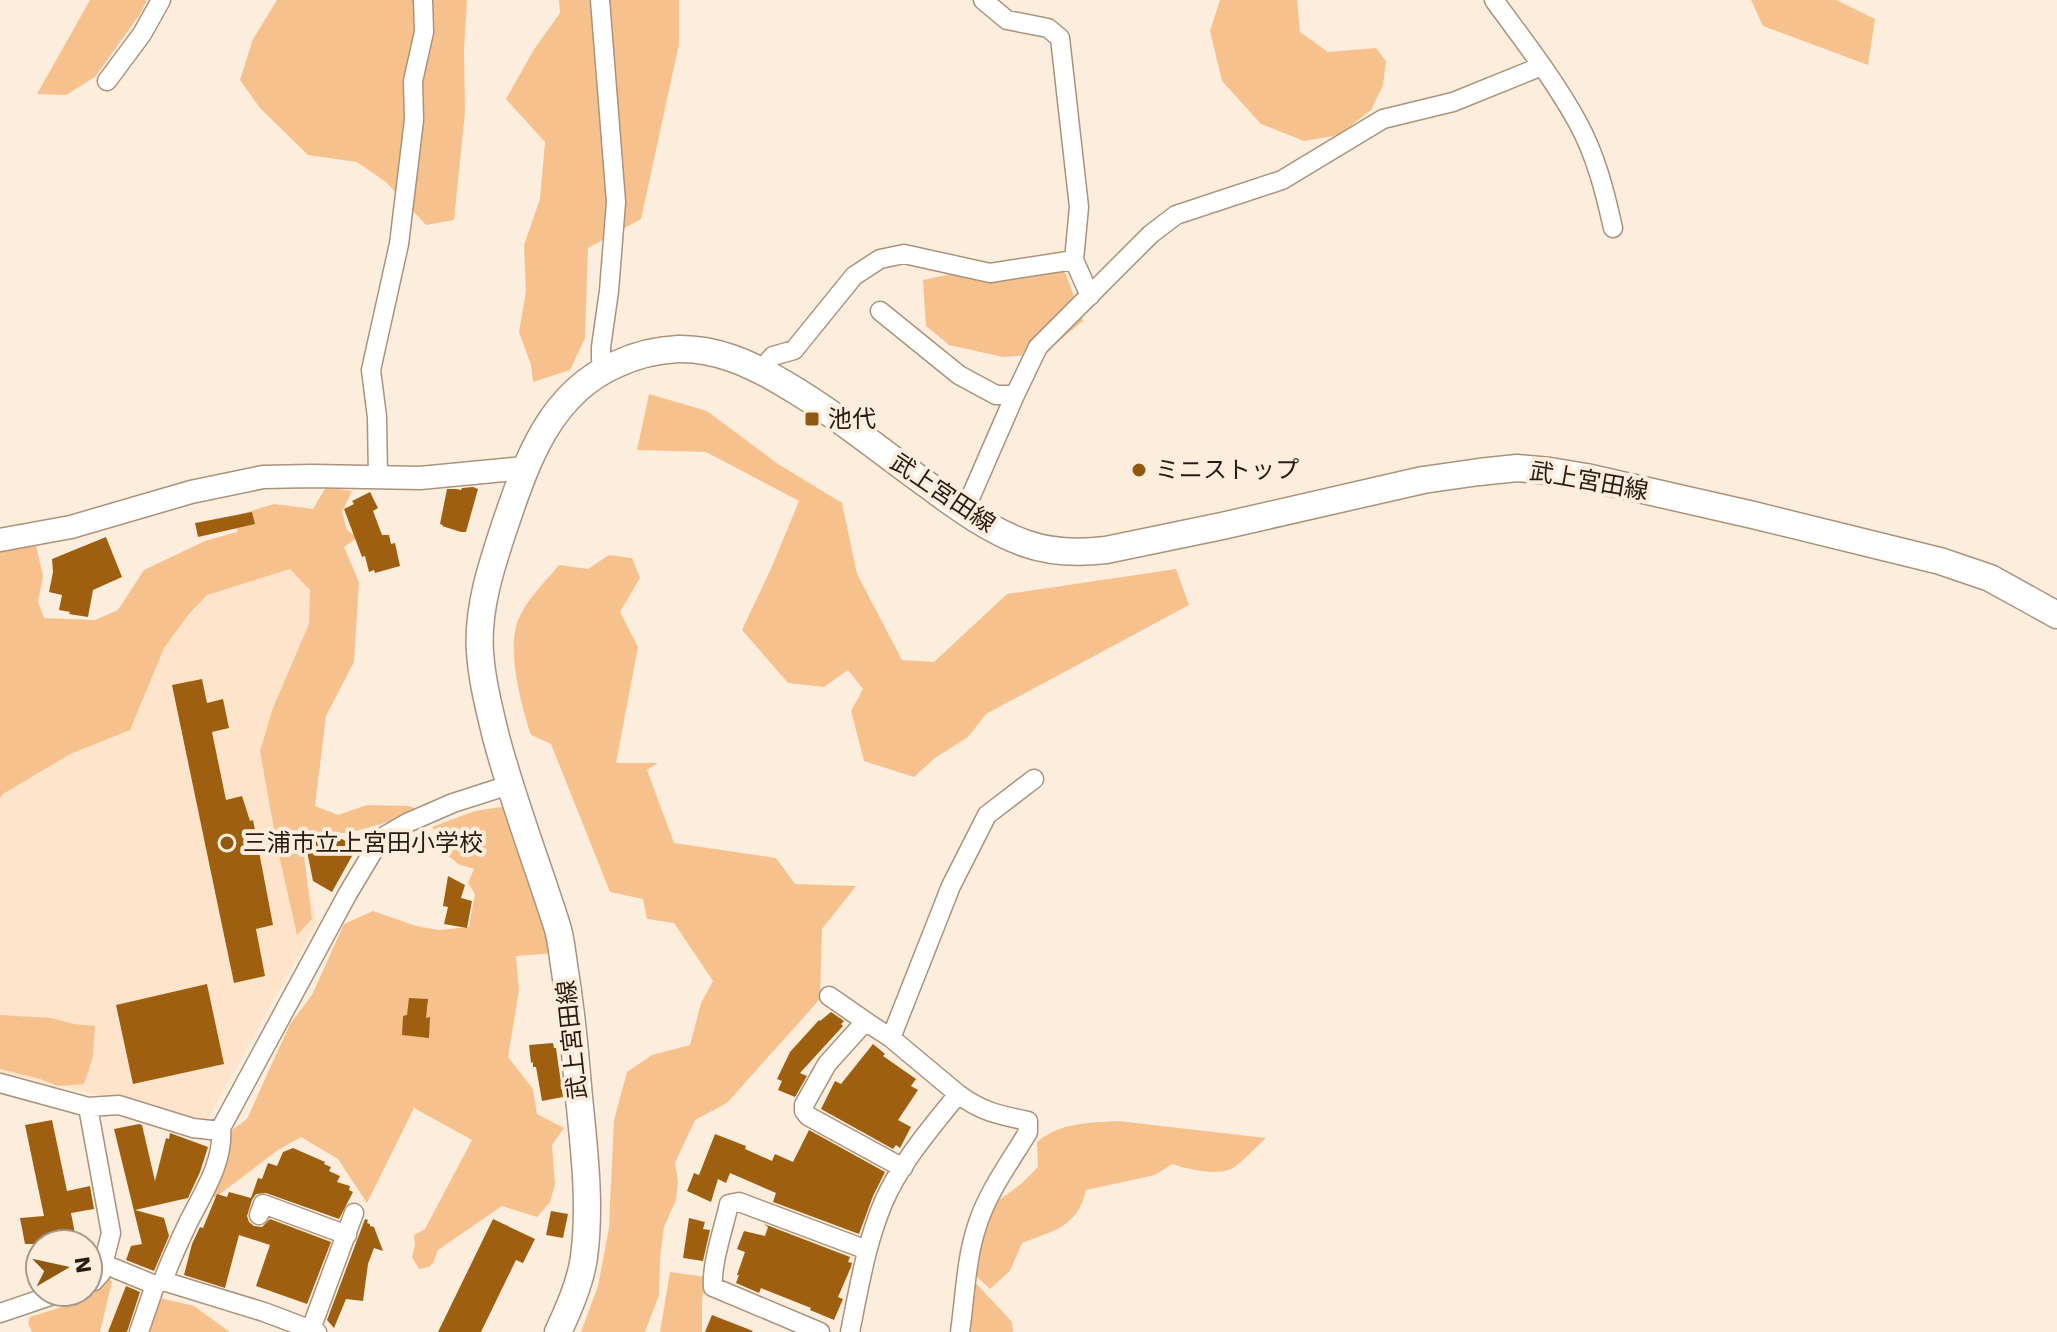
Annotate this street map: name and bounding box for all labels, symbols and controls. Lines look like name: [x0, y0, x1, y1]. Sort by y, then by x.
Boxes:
place label: 池代: [828, 405, 876, 433]
marker: 池代: [803, 410, 821, 428]
street label: 武上宮田線: [885, 448, 1001, 538]
place label: ミニストップ: [1155, 456, 1299, 484]
street label: 武上宮田線: [1527, 457, 1651, 505]
marker: ミニストップ: [1130, 461, 1148, 479]
place label: 三浦市立上宮田小学校: [243, 829, 483, 857]
marker: 三浦市立上宮田小学校: [218, 834, 236, 852]
street label: 武上宮田線: [552, 979, 592, 1101]
north arrow: [24, 1228, 104, 1308]
text: N: [70, 1255, 97, 1275]

